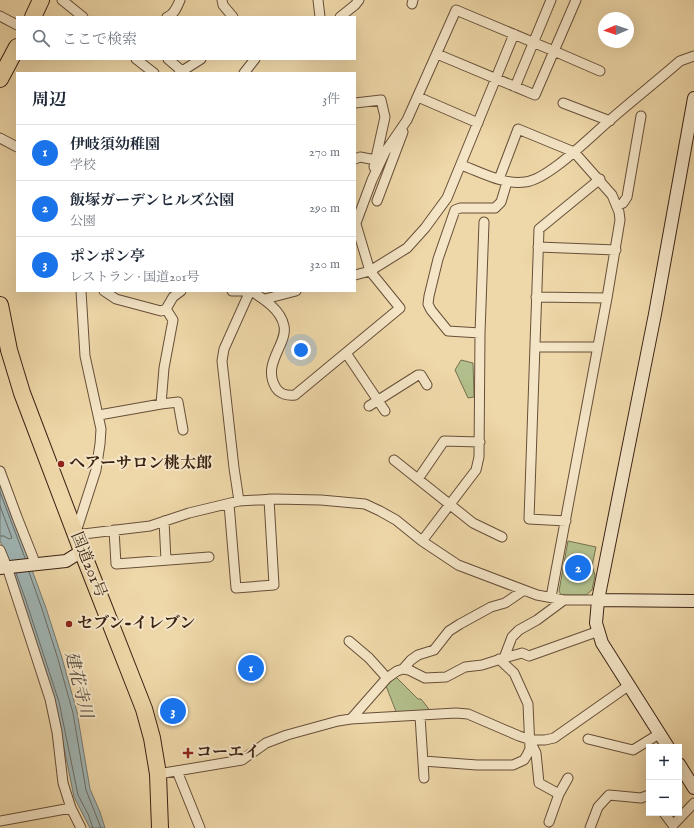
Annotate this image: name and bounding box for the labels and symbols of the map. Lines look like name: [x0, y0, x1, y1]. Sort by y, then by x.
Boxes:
north arrow: [598, 12, 634, 48]
your location: [291, 340, 311, 360]
place label: ヘアーサロン桃太郎: [69, 454, 212, 474]
marker: ヘアーサロン桃太郎: [56, 459, 66, 469]
street label: 国道201号: [66, 529, 110, 601]
pin: 2: [565, 553, 591, 583]
place label: セブン-イレブン: [77, 614, 195, 634]
marker: セブン-イレブン: [64, 619, 74, 629]
water label: 建花寺川: [60, 649, 97, 722]
pin: 1: [238, 653, 264, 683]
pin: 3: [160, 696, 186, 726]
place label: コーエイ: [196, 743, 260, 763]
marker: コーエイ: [183, 748, 193, 758]

